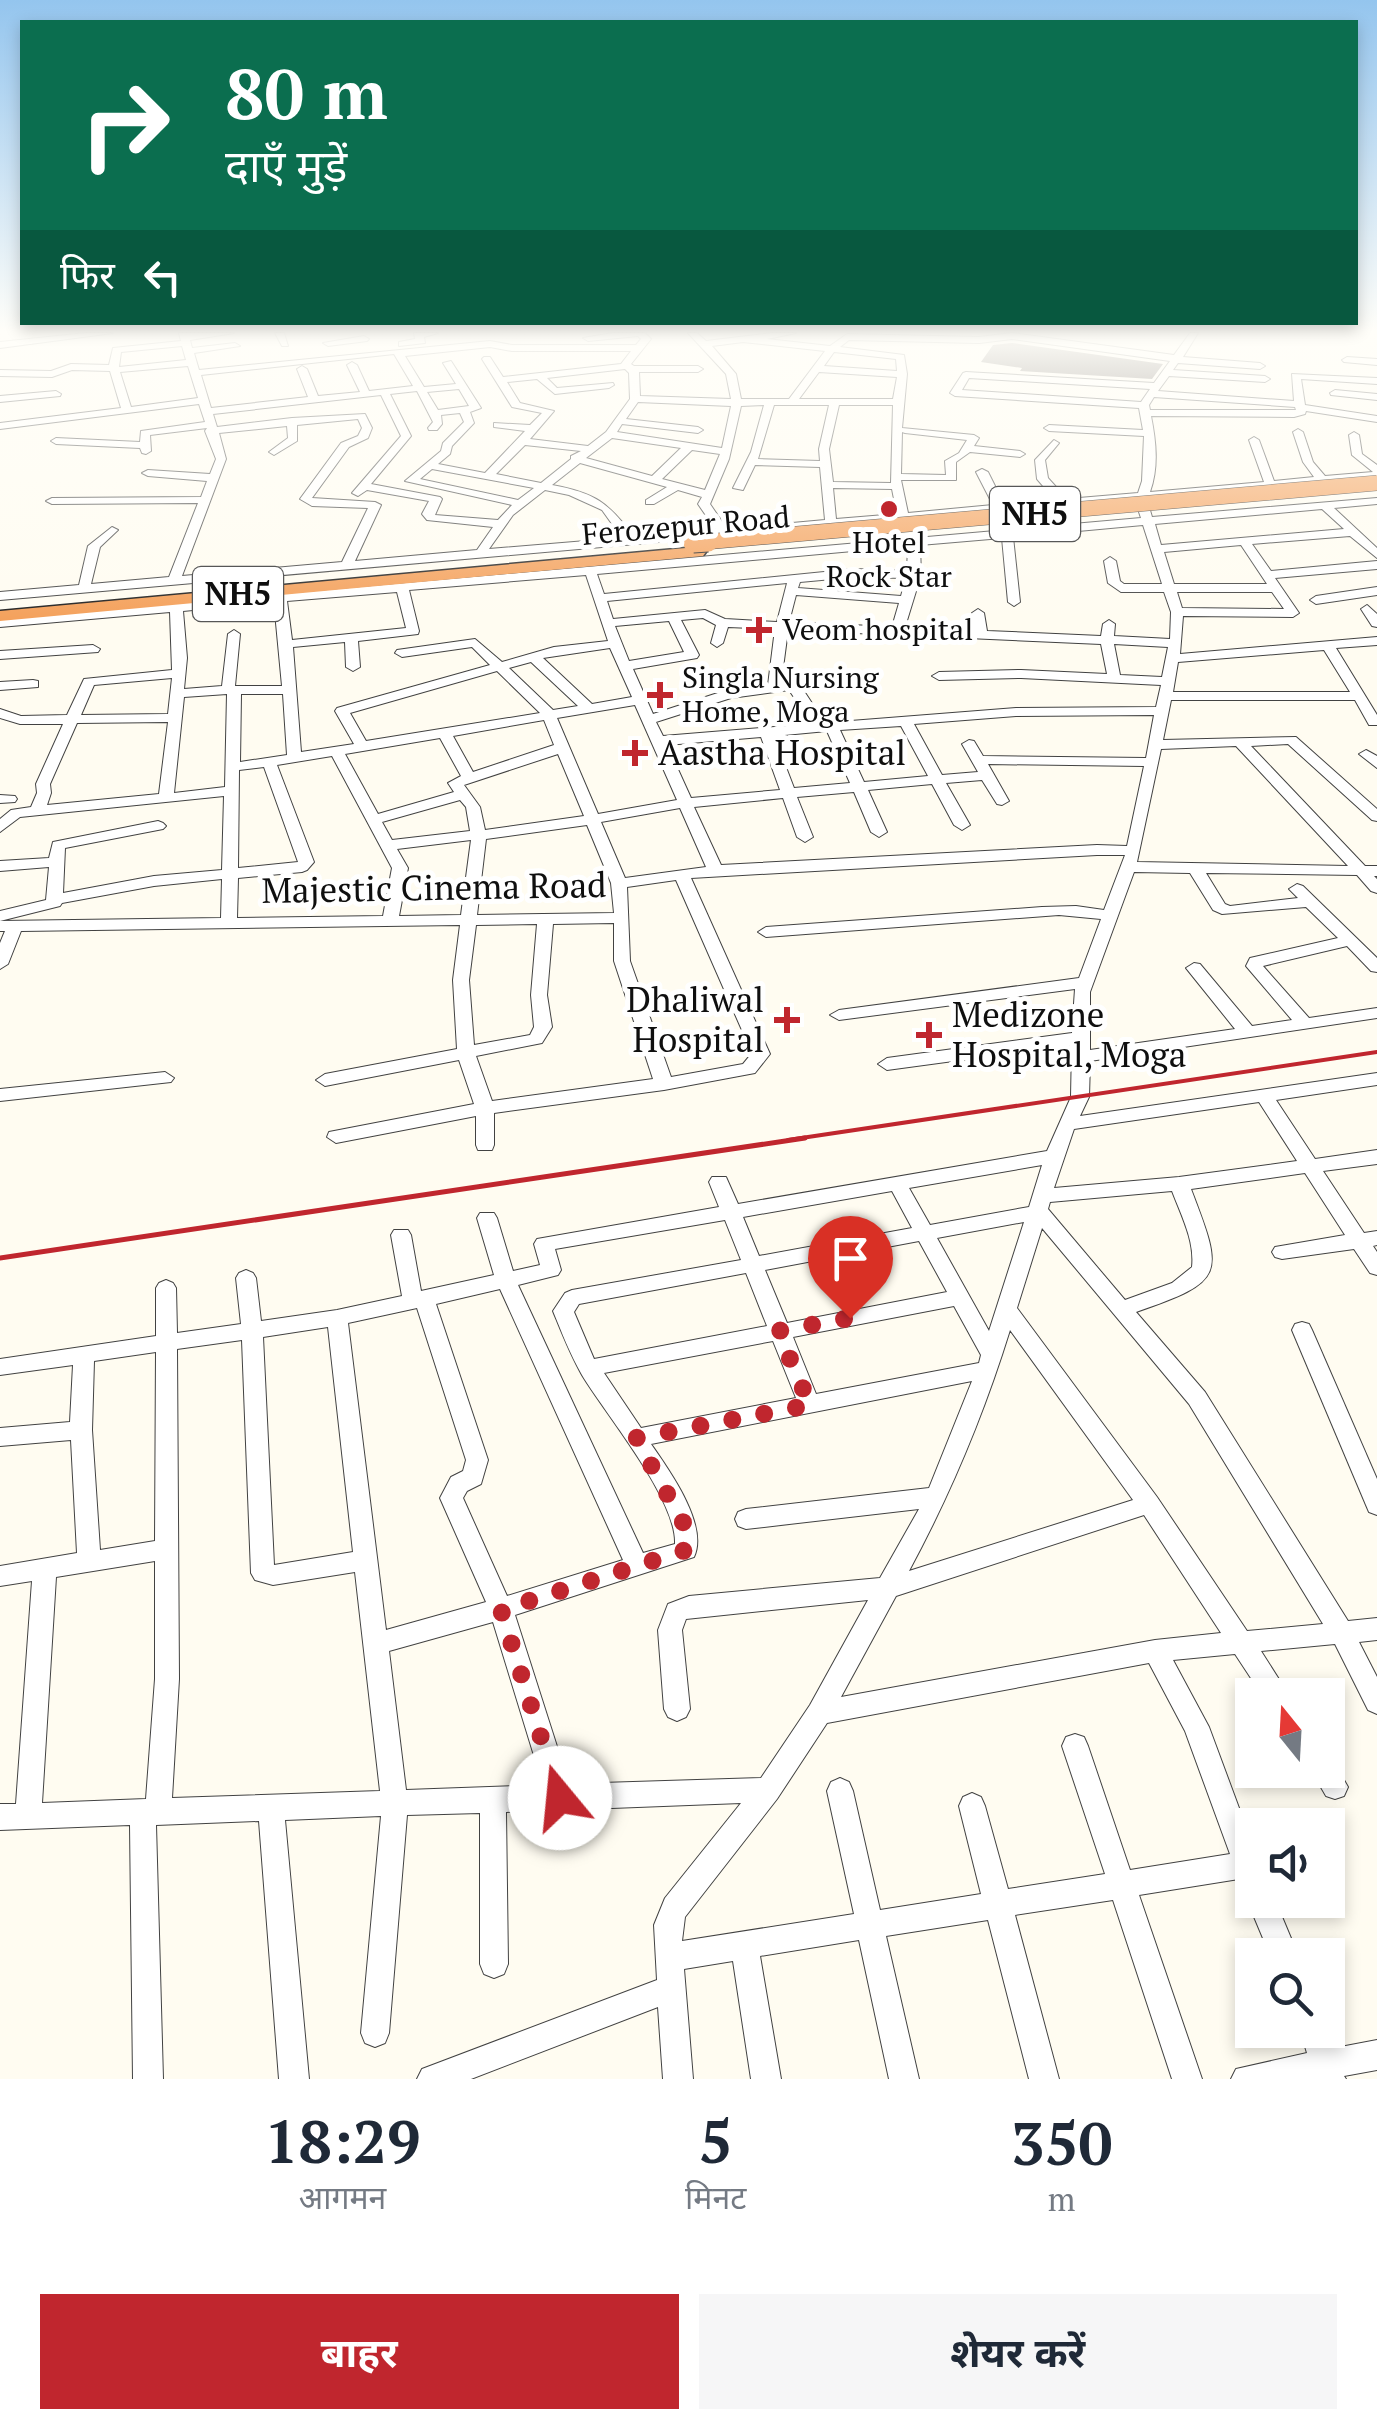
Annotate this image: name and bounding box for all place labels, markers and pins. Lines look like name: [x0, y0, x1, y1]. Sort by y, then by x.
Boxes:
marker: Hotel Rock Star: [878, 498, 900, 520]
place label: Hotel Rock Star: [826, 522, 952, 596]
place label: Veom hospital: [782, 609, 973, 649]
marker: Veom hospital: [746, 617, 772, 643]
place label: Singla Nursing Home, Moga: [682, 657, 880, 731]
marker: Singla Nursing Home, Moga: [647, 682, 673, 708]
place label: Aastha Hospital: [658, 729, 906, 775]
marker: Aastha Hospital: [622, 740, 648, 766]
place label: Dhaliwal Hospital: [626, 976, 764, 1062]
place label: Medizone Hospital, Moga: [952, 991, 1186, 1077]
marker: Dhaliwal Hospital: [774, 1007, 800, 1033]
marker: Medizone Hospital, Moga: [916, 1022, 942, 1048]
pin: [808, 1216, 893, 1319]

